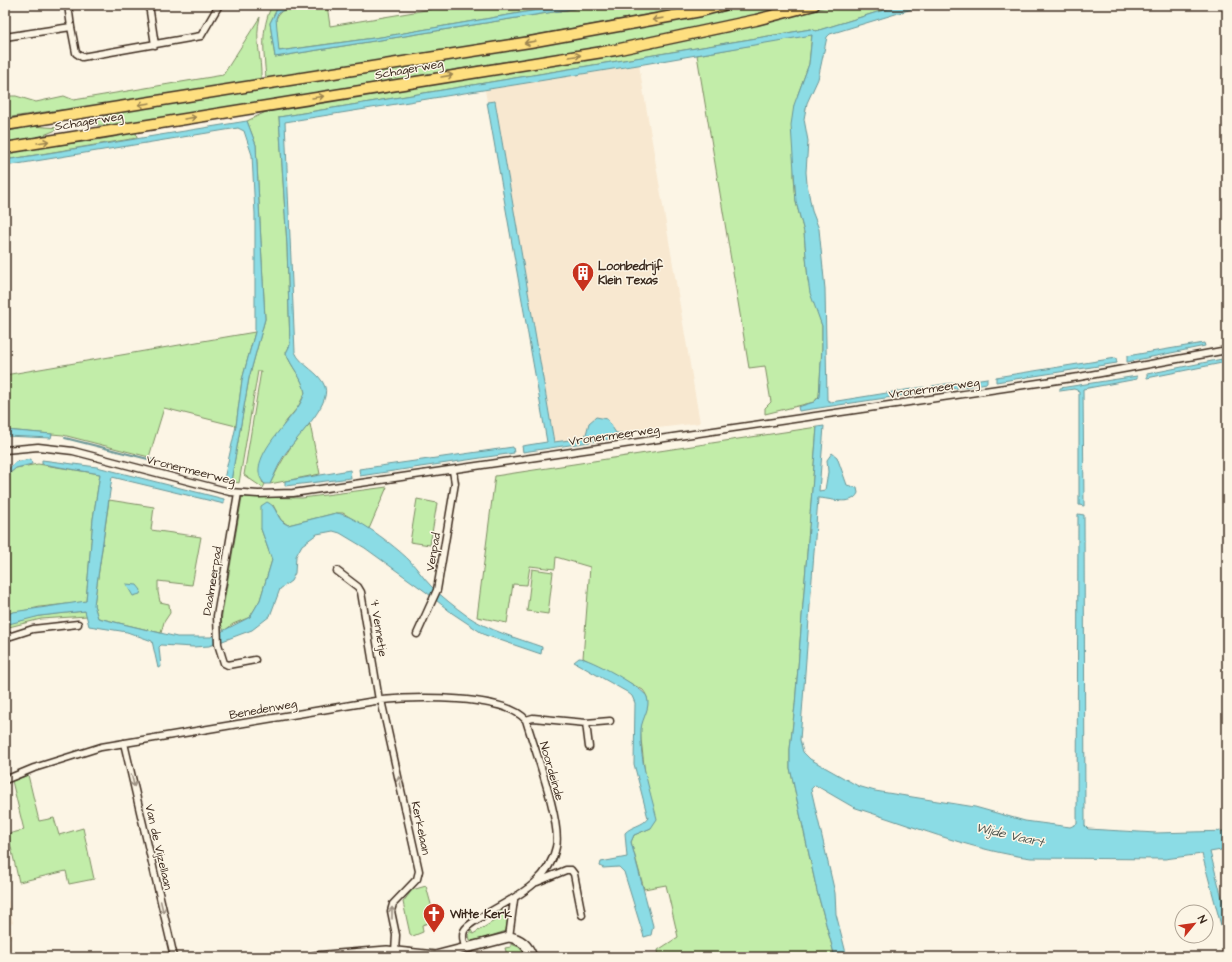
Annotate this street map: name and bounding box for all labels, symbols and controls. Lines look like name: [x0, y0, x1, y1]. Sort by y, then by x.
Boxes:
one-way arrow: [652, 15, 665, 23]
one-way arrow: [524, 38, 537, 46]
one-way arrow: [568, 51, 581, 59]
street label: Schagerweg: [374, 55, 445, 85]
one-way arrow: [440, 72, 453, 80]
one-way arrow: [311, 93, 324, 101]
one-way arrow: [138, 100, 151, 108]
street label: Schagerweg: [54, 108, 125, 136]
one-way arrow: [183, 114, 196, 122]
one-way arrow: [37, 137, 50, 145]
place label: Loonbedrijf Klein Texas: [598, 258, 664, 289]
building icon: Loonbedrijf Klein Texas: [570, 260, 596, 293]
street label: Vronermeerweg: [888, 374, 981, 404]
street label: Vronermeerweg: [568, 421, 661, 451]
street label: Vronermeerweg: [144, 451, 237, 491]
street label: Venpad: [422, 531, 445, 573]
street label: Daalmeerpad: [199, 545, 226, 617]
street label: 't Vennetje: [366, 598, 391, 658]
street label: Benedenweg: [228, 695, 298, 725]
street label: Noordeinde: [535, 740, 568, 803]
one-way arrow: [130, 774, 137, 787]
one-way arrow: [395, 776, 403, 789]
street label: Kerkelaan: [407, 800, 434, 856]
street label: Van de Vijzellaan: [140, 802, 177, 892]
water label: Wijde Vaart: [974, 818, 1047, 852]
one-way arrow: [159, 901, 166, 914]
church icon: Witte Kerk: [421, 901, 447, 934]
north arrow: [1174, 904, 1214, 944]
place label: Witte Kerk: [449, 906, 512, 923]
one-way arrow: [388, 907, 396, 920]
text: N: [1194, 913, 1211, 926]

